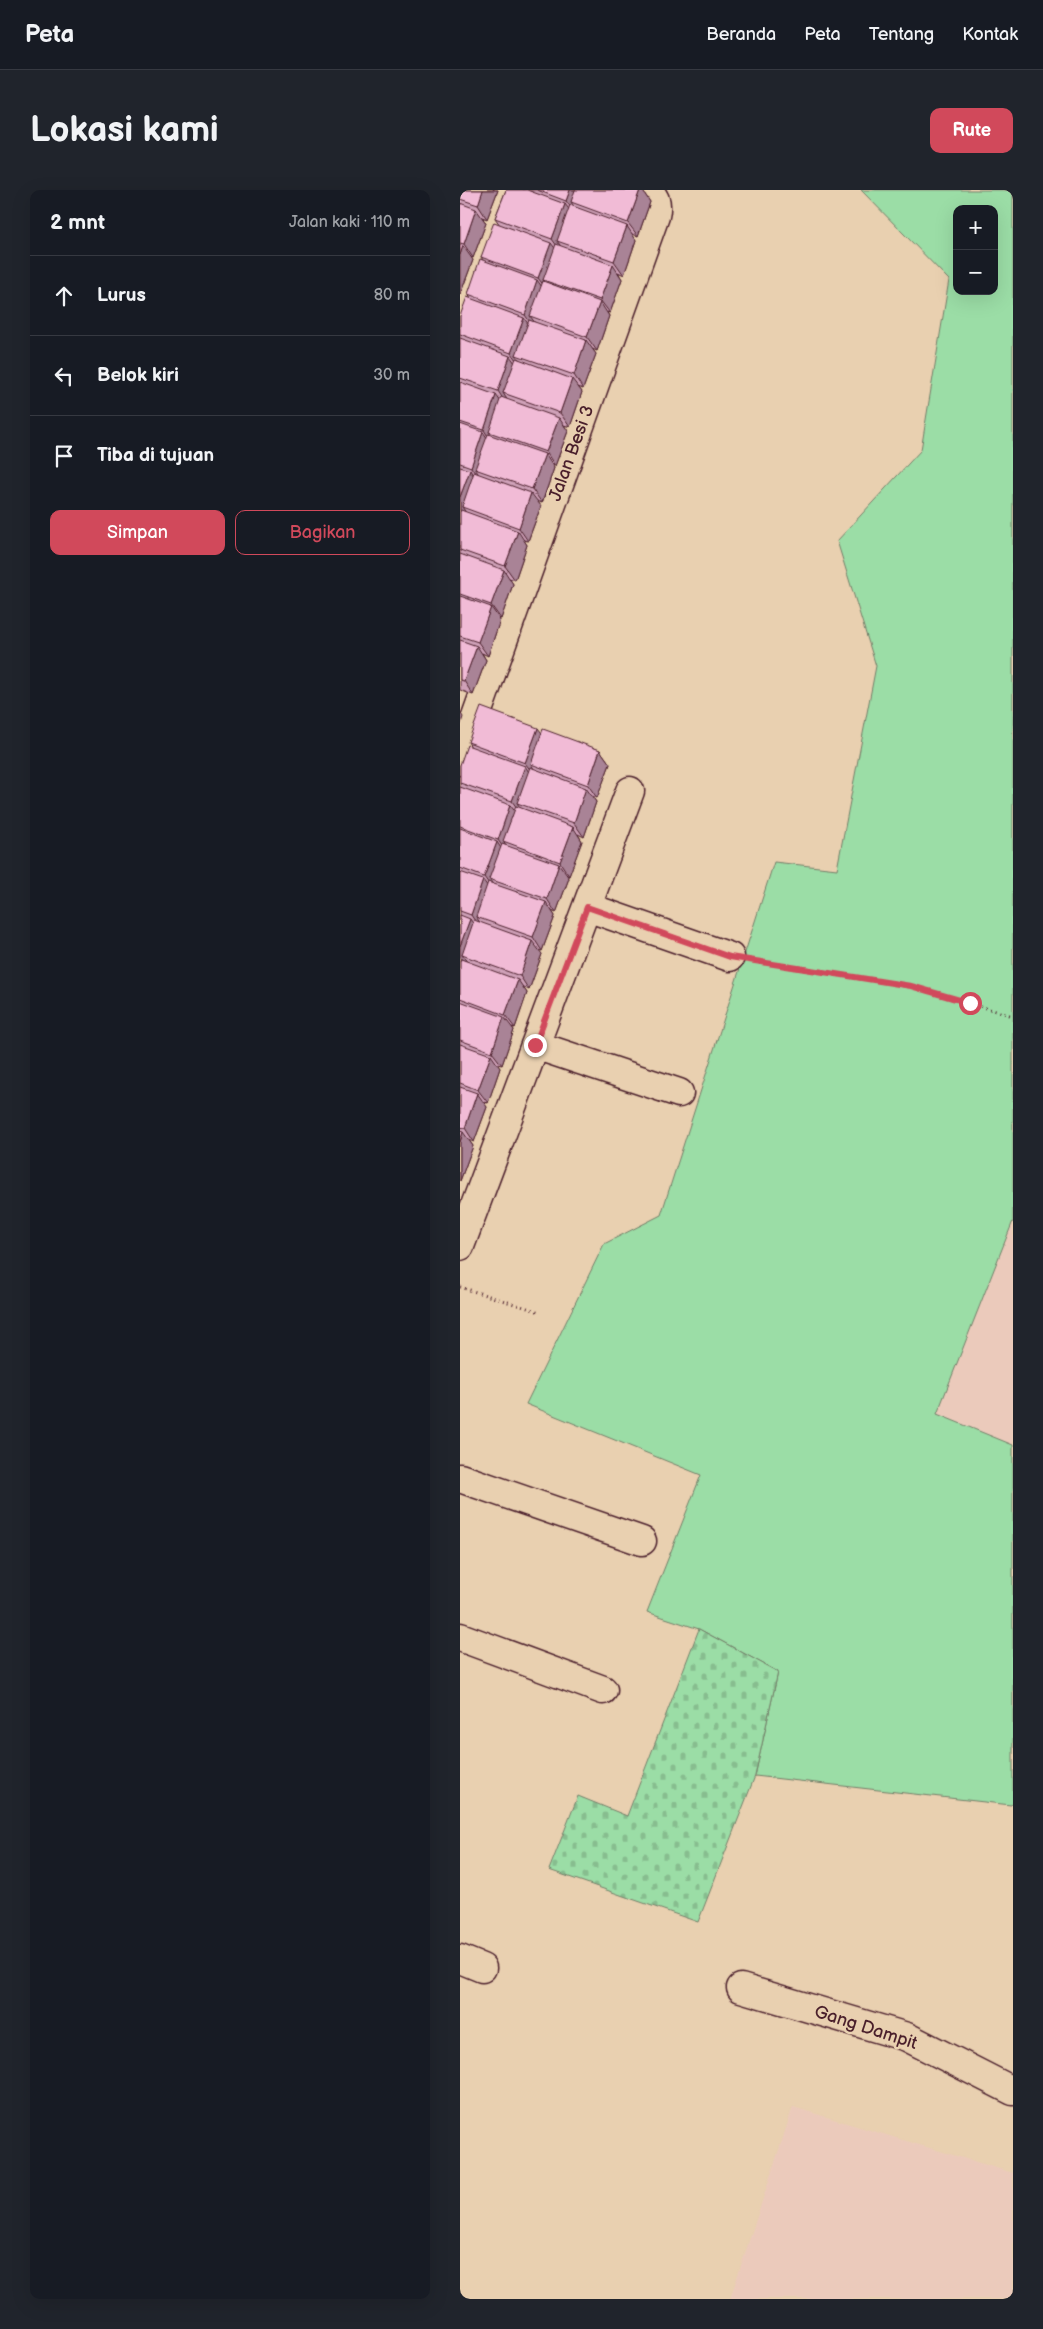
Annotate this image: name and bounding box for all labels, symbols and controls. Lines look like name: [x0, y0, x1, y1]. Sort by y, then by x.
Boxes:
text: Peta: [25, 20, 74, 49]
text: Beranda: [706, 24, 776, 45]
text: Peta: [804, 24, 841, 45]
text: Tentang: [869, 24, 934, 45]
text: Kontak: [962, 24, 1018, 45]
button: Rute: [930, 108, 1013, 153]
text: Lokasi kami: [30, 109, 219, 152]
map controls: [953, 205, 998, 295]
button: +: [953, 205, 998, 250]
text: 2 mnt: [50, 210, 105, 235]
text: Jalan kaki · 110 m: [289, 213, 410, 232]
button: −: [953, 250, 998, 295]
icon: ahead: [50, 282, 78, 310]
text: Lurus: [97, 284, 146, 307]
text: 80 m: [374, 286, 410, 305]
icon: left: [50, 362, 78, 390]
text: Belok kiri: [97, 364, 179, 387]
text: 30 m: [373, 366, 410, 385]
street label: Jalan Besi 3: [544, 402, 599, 504]
icon: arrive: [50, 442, 78, 470]
text: Tiba di tujuan: [97, 444, 214, 467]
button: Simpan: [50, 510, 225, 555]
button: Bagikan: [235, 510, 410, 555]
route start: [959, 992, 982, 1015]
route end: [524, 1034, 547, 1057]
street label: Gang Dampit: [812, 2001, 921, 2054]

